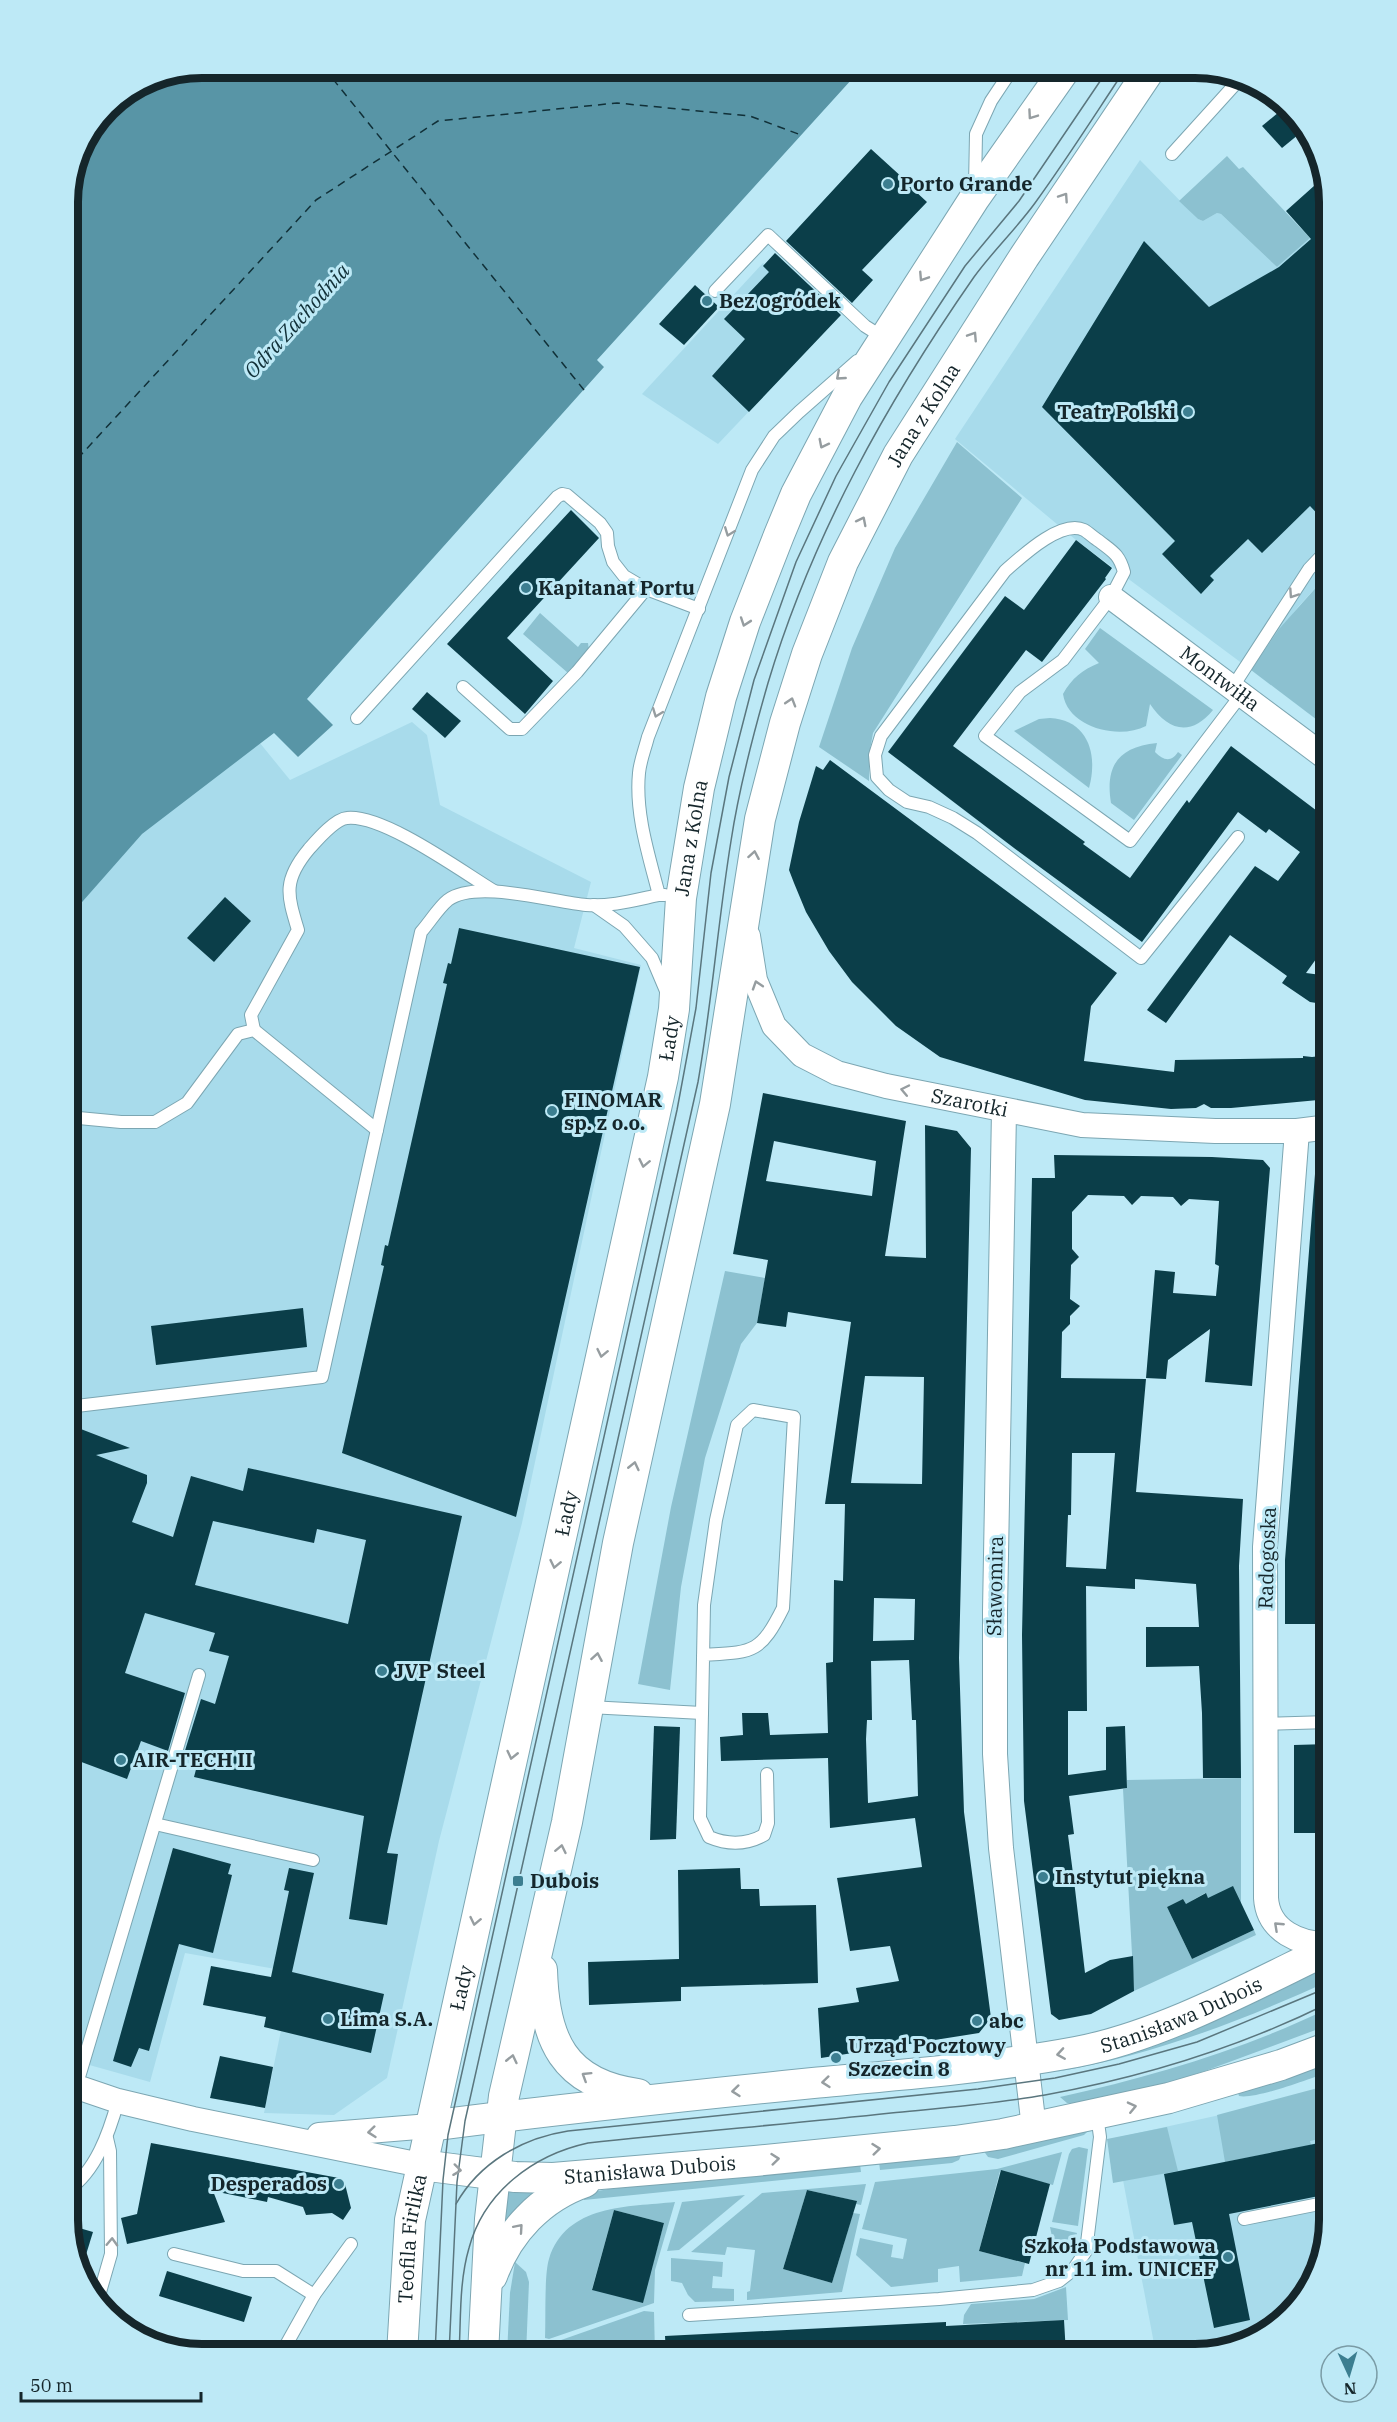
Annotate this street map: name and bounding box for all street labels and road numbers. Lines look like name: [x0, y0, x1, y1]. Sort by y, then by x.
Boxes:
street label: Jana z Kolna: [880, 358, 966, 471]
street label: Montwiłła: [1175, 639, 1266, 717]
street label: Jana z Kolna: [668, 776, 714, 898]
street label: Łady: [652, 1013, 686, 1063]
street label: Szarotki: [929, 1081, 1011, 1123]
street label: Łady: [548, 1488, 584, 1538]
street label: Radogoska: [1251, 1506, 1282, 1610]
street label: Sławomira: [980, 1535, 1009, 1636]
street label: Łady: [443, 1962, 479, 2013]
street label: Stanisława Dubois: [1097, 1970, 1267, 2059]
street label: Stanisława Dubois: [563, 2149, 737, 2190]
street label: Teofila Firlika: [391, 2171, 433, 2304]

